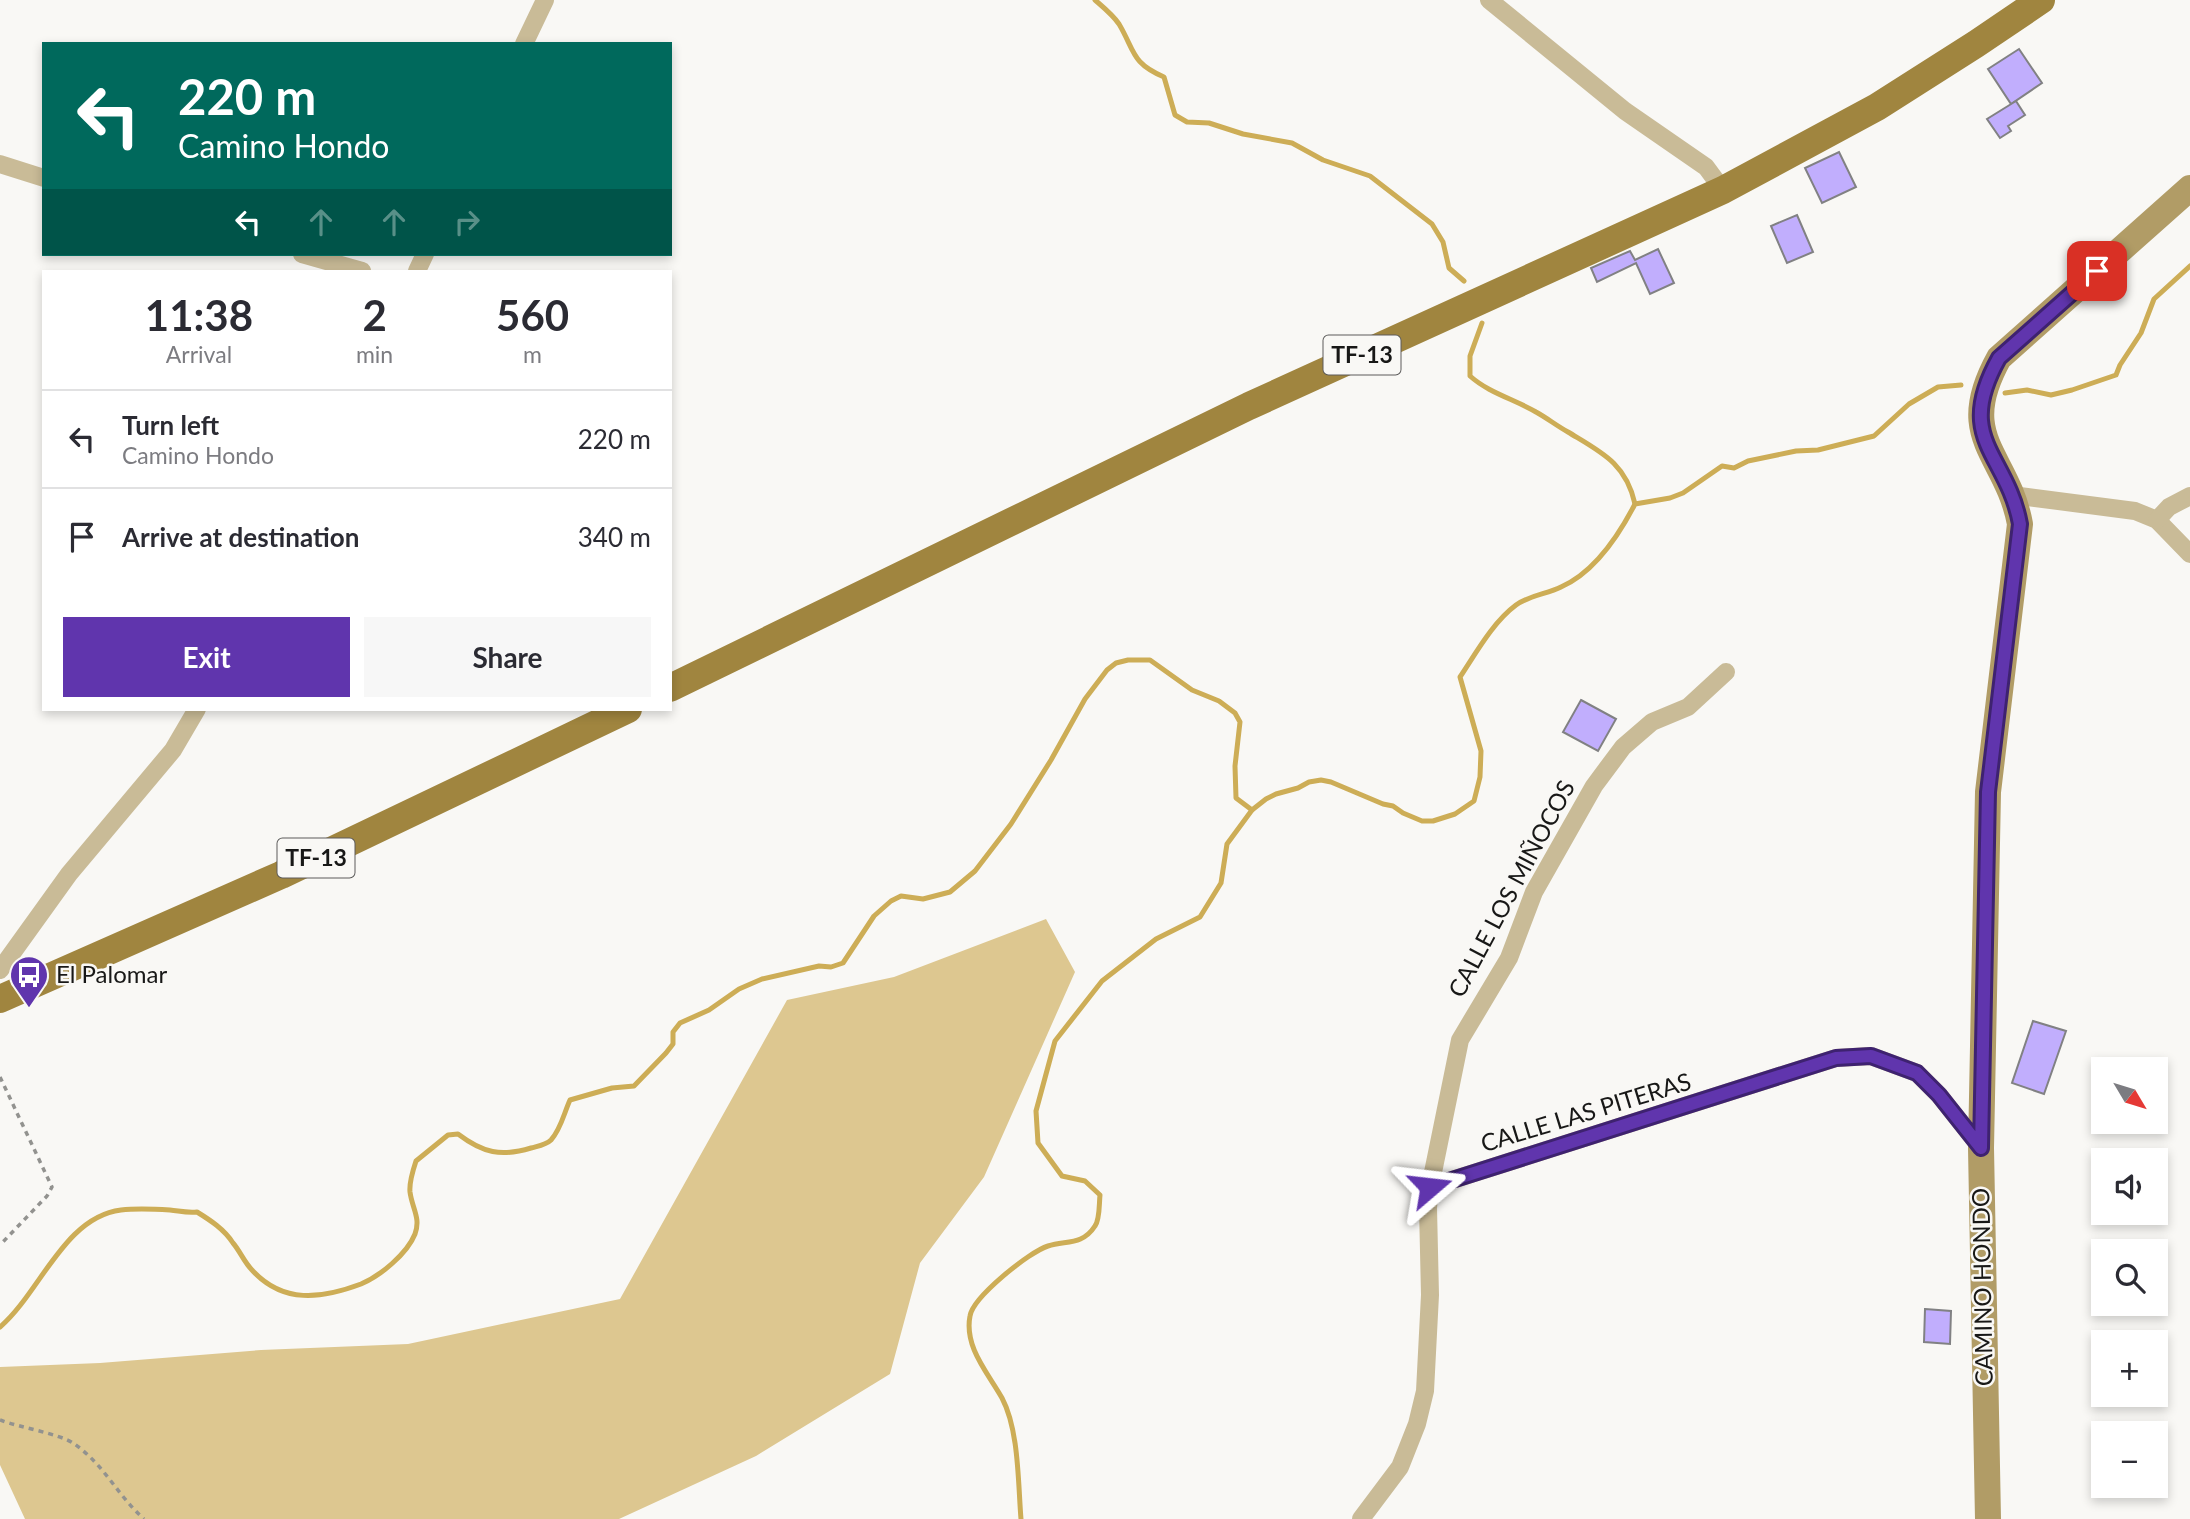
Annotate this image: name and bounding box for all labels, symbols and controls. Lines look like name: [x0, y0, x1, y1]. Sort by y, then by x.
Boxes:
text: 220 m: [178, 67, 316, 125]
icon: left: [63, 70, 154, 161]
text: Camino Hondo: [178, 126, 389, 165]
icon: left: [229, 203, 267, 241]
icon: ahead: [302, 203, 340, 241]
icon: ahead: [375, 203, 413, 241]
icon: right: [448, 203, 486, 241]
pin: [2067, 241, 2127, 301]
icon: arrive: [2078, 252, 2116, 290]
text: 11:38: [145, 290, 253, 340]
text: 2: [362, 290, 387, 340]
text: 560: [496, 290, 569, 340]
road number: TF-13: [1324, 336, 1400, 374]
text: Arrival: [166, 340, 232, 368]
text: min: [356, 340, 393, 368]
text: m: [523, 340, 542, 368]
text: Turn left: [122, 409, 219, 441]
icon: left: [63, 420, 101, 458]
text: 220 m: [578, 423, 651, 455]
text: Camino Hondo: [122, 441, 274, 469]
icon: arrive: [63, 518, 101, 556]
text: Arrive at destination: [122, 521, 359, 553]
text: 340 m: [578, 521, 651, 553]
button: Exit: [63, 617, 350, 697]
button: Share: [364, 617, 651, 697]
street label: CALLE LOS MIÑOCOS: [1441, 775, 1580, 1002]
road number: TF-13: [278, 838, 354, 878]
bus stop icon: El Palomar: [8, 954, 50, 1009]
place label: El Palomar: [56, 959, 167, 988]
north arrow: [2091, 1057, 2168, 1134]
map controls: [2091, 1057, 2168, 1498]
street label: CALLE LAS PITERAS: [1477, 1066, 1694, 1157]
button: sound: [2091, 1148, 2168, 1225]
position arrow: [1393, 1150, 1467, 1224]
street label: CAMINO HONDO: [1965, 1188, 1998, 1386]
button: search: [2091, 1239, 2168, 1316]
button: +: [2091, 1330, 2168, 1407]
button: −: [2091, 1421, 2168, 1498]

